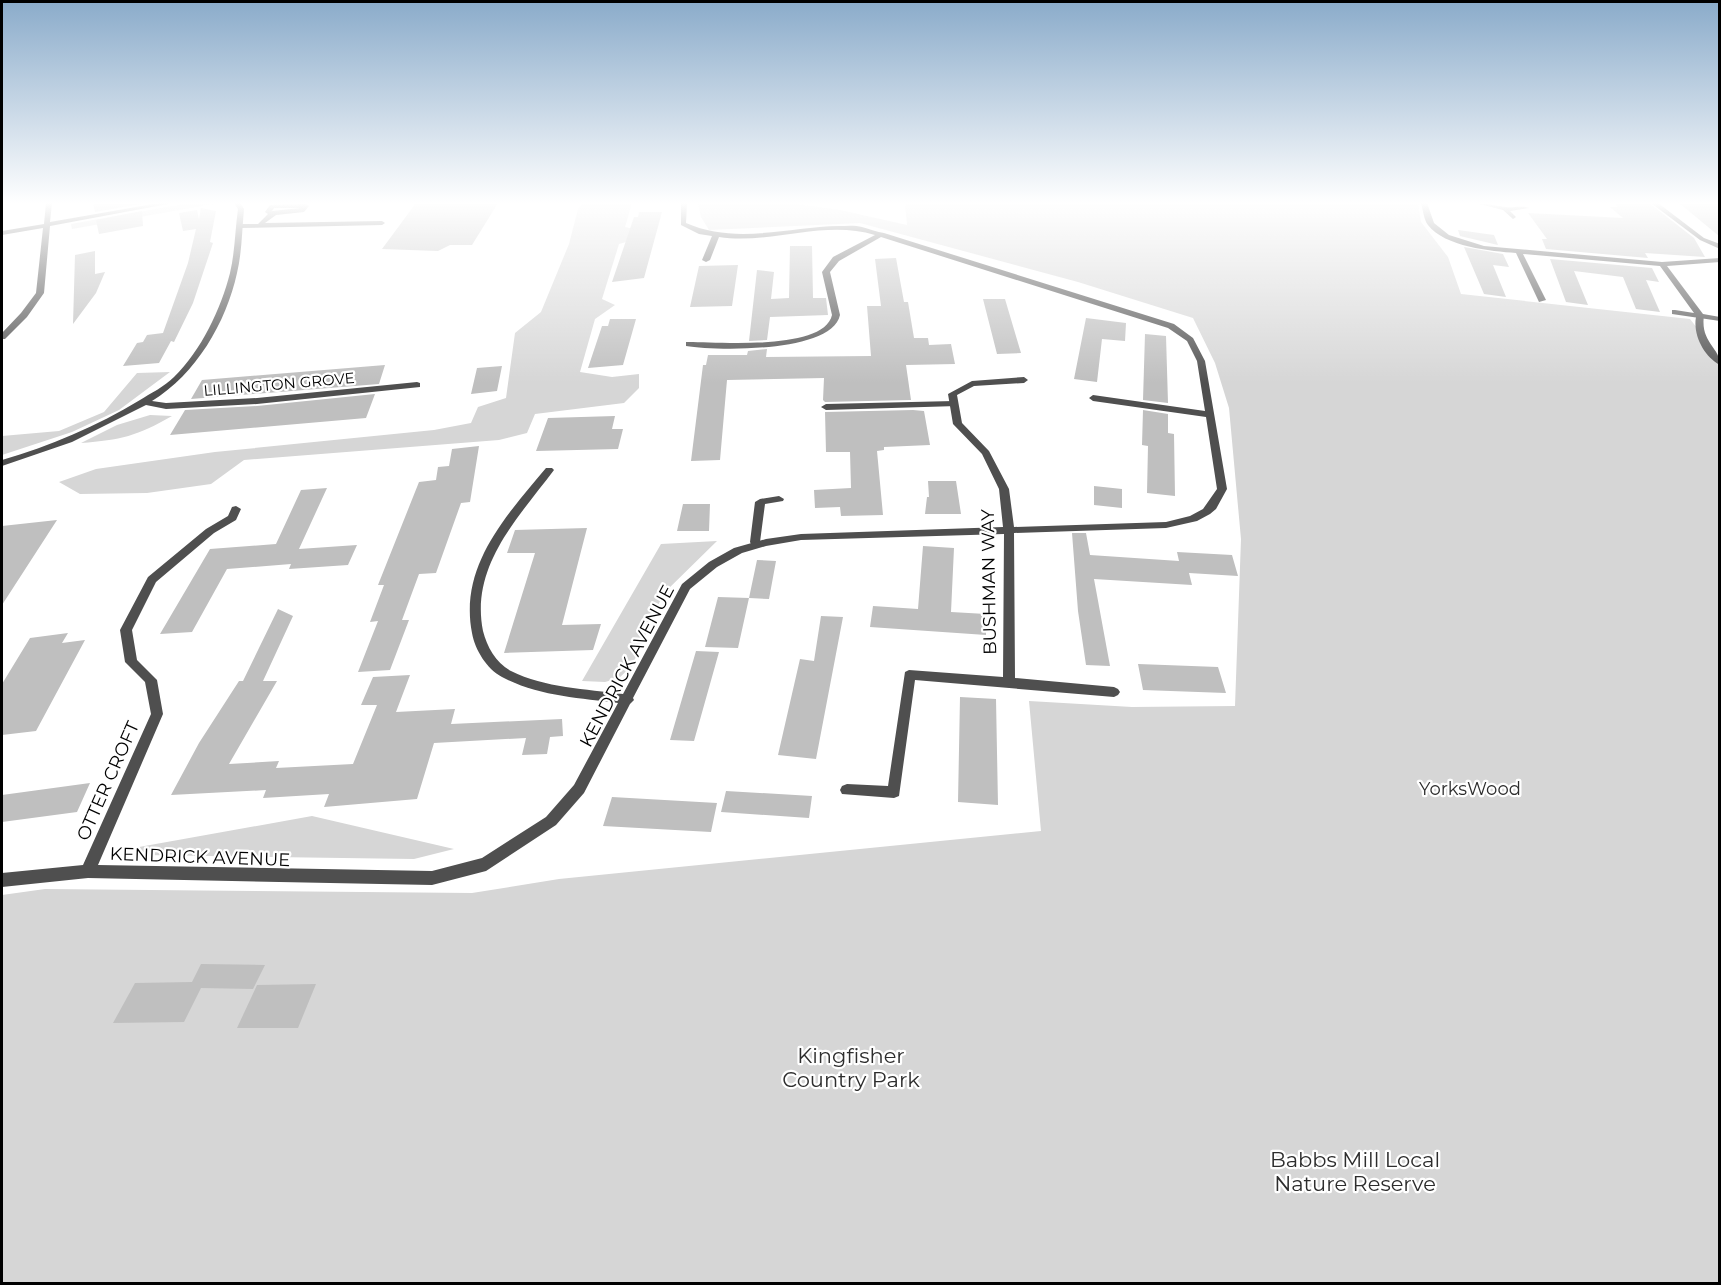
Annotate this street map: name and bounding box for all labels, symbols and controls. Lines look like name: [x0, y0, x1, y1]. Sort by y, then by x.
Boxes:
street label: LILLINGTON GROVE: [203, 368, 355, 400]
street label: BUSHMAN WAY: [977, 508, 1001, 655]
street label: KENDRICK AVENUE: [575, 581, 679, 751]
street label: OTTER CROFT: [72, 717, 144, 844]
park label: YorksWood: [1419, 778, 1521, 800]
street label: KENDRICK AVENUE: [109, 843, 291, 871]
park label: Kingfisher Country Park: [782, 1043, 920, 1092]
park label: Babbs Mill Local Nature Reserve: [1270, 1147, 1440, 1196]

